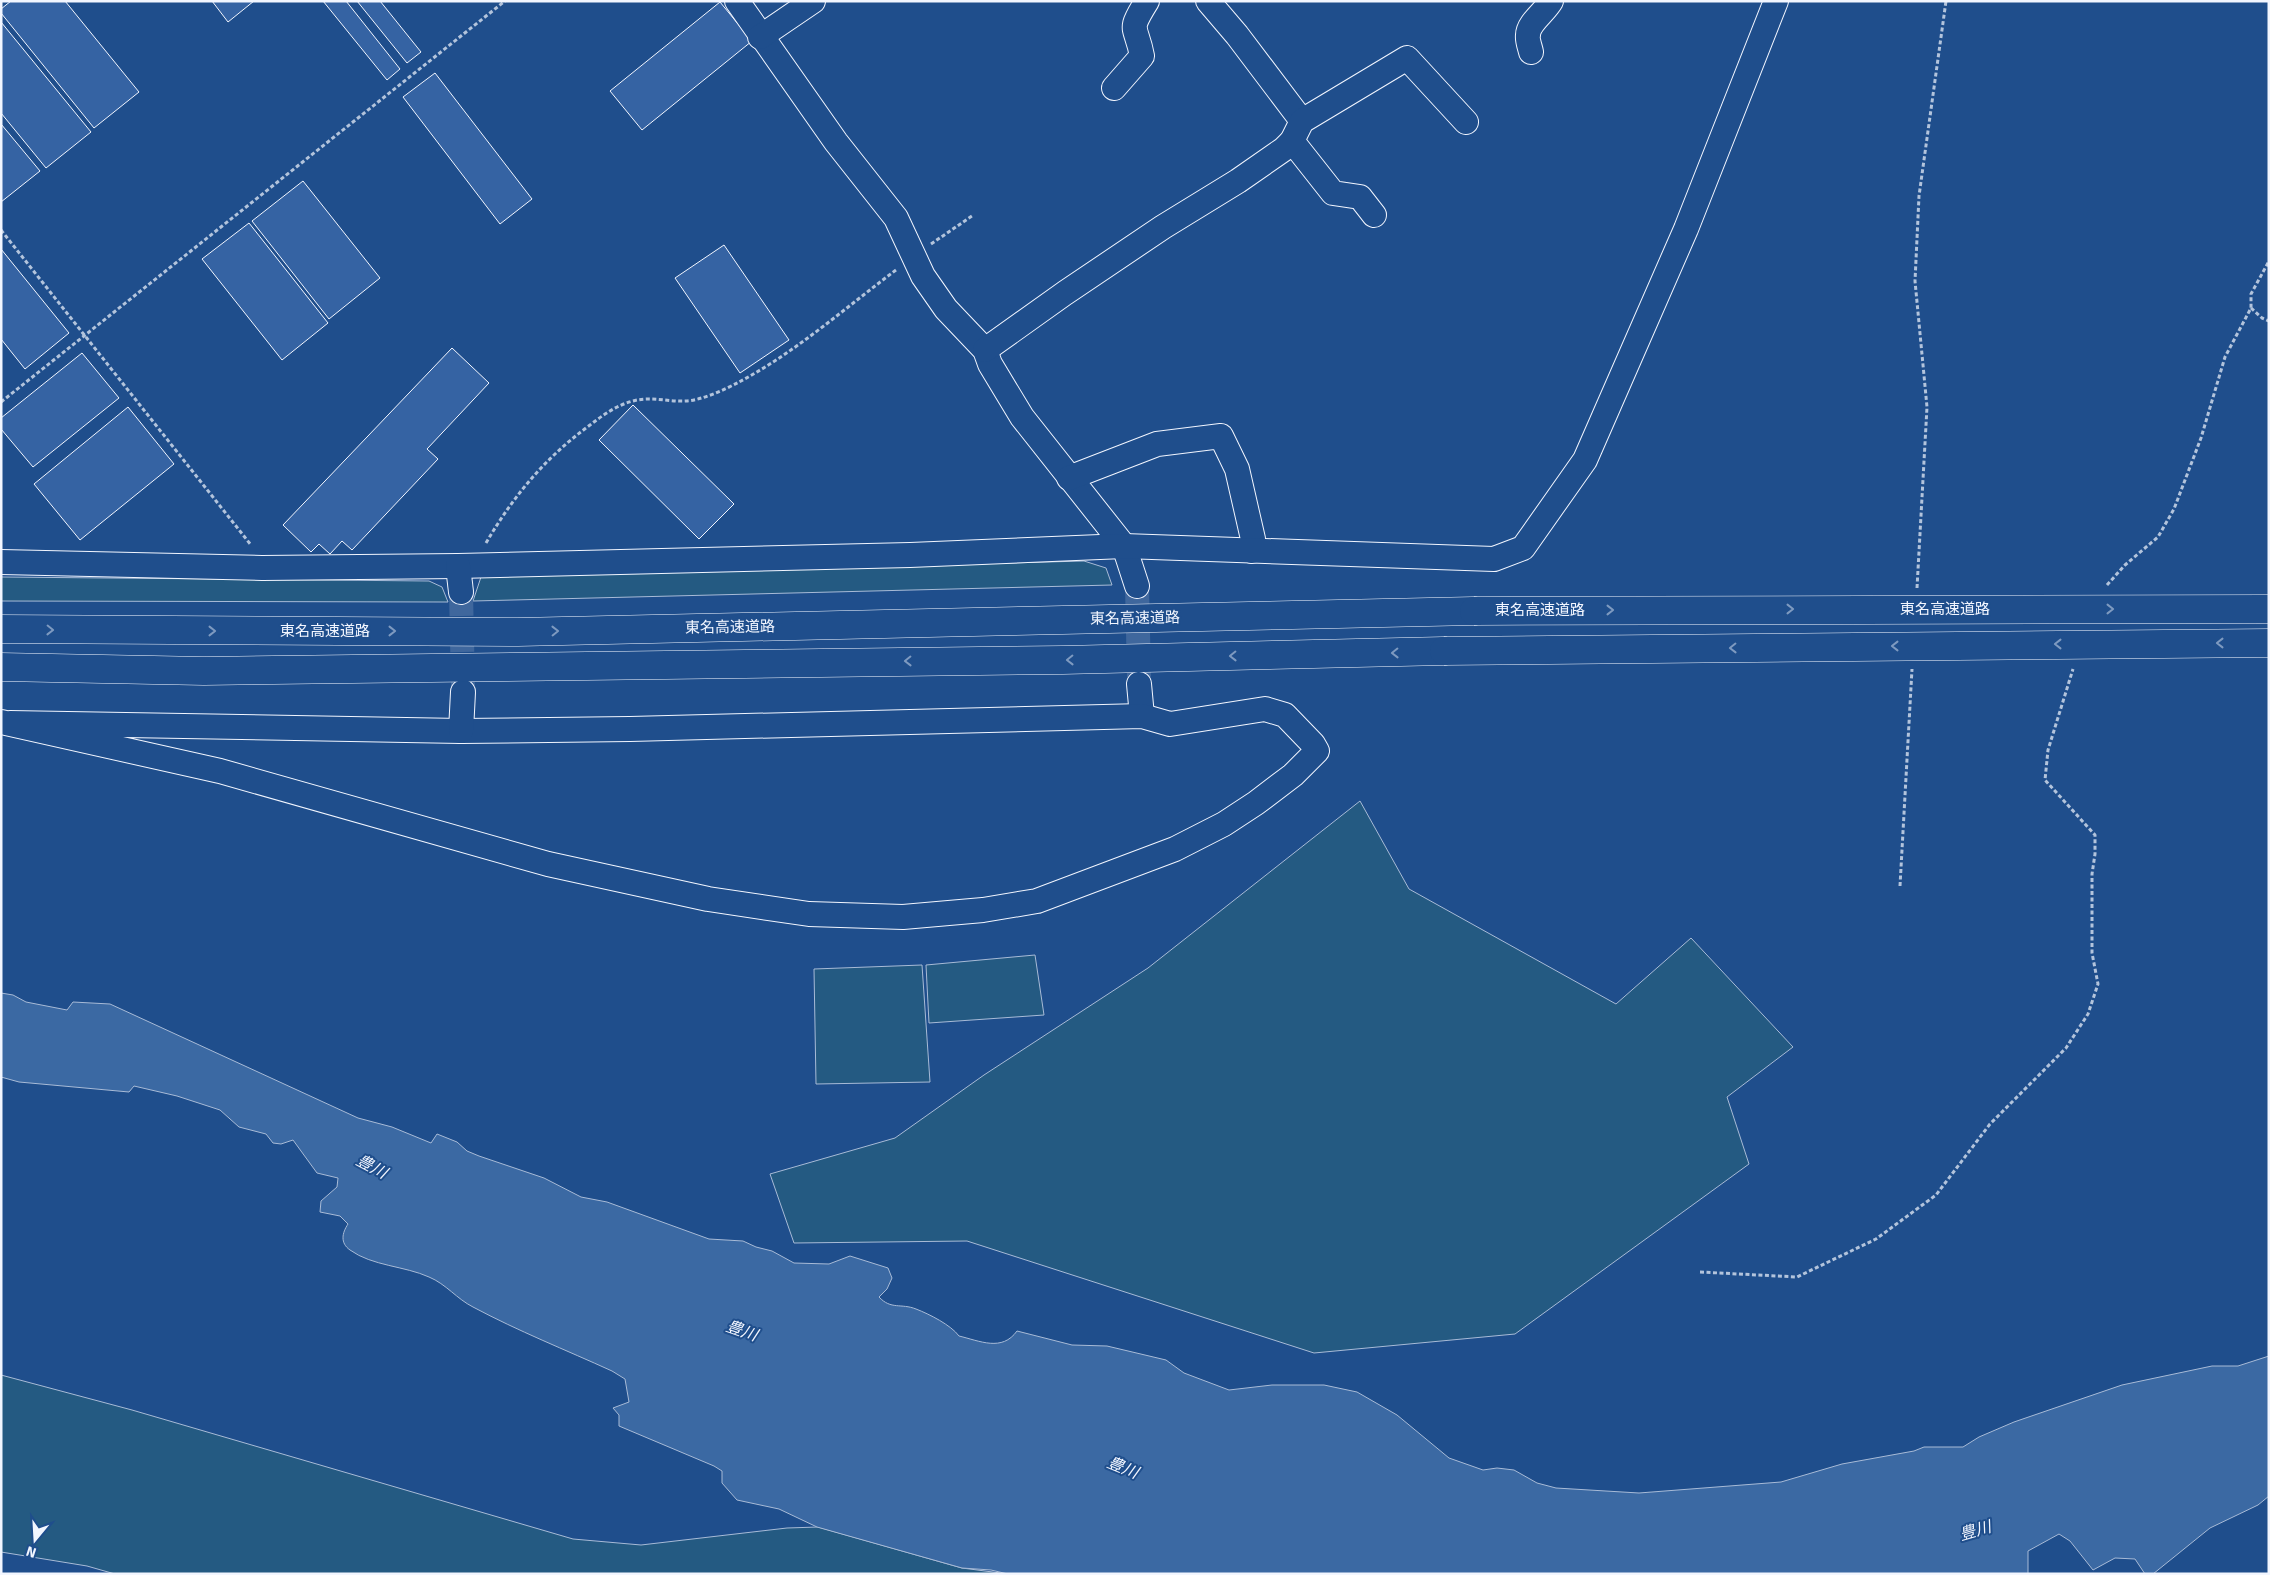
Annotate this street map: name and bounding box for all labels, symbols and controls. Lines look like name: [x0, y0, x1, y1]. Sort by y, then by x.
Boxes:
street label: 東名高速道路: [1900, 600, 1990, 618]
street label: 東名高速道路: [1495, 601, 1585, 619]
one-way arrow: [1787, 604, 1795, 614]
one-way arrow: [2107, 604, 2115, 614]
one-way arrow: [1607, 605, 1615, 615]
street label: 東名高速道路: [1090, 608, 1180, 628]
street label: 東名高速道路: [685, 617, 775, 637]
street label: 東名高速道路: [280, 622, 370, 640]
one-way arrow: [46, 625, 54, 635]
one-way arrow: [209, 626, 217, 636]
one-way arrow: [389, 626, 397, 636]
one-way arrow: [552, 626, 559, 636]
one-way arrow: [2216, 638, 2224, 648]
one-way arrow: [2053, 639, 2061, 650]
one-way arrow: [1891, 641, 1898, 651]
one-way arrow: [1728, 642, 1736, 653]
one-way arrow: [1391, 647, 1399, 658]
one-way arrow: [1228, 651, 1236, 661]
one-way arrow: [1066, 654, 1074, 665]
one-way arrow: [903, 656, 911, 666]
water label: 豊川: [353, 1151, 392, 1184]
water label: 豊川: [723, 1316, 762, 1346]
water label: 豊川: [1104, 1453, 1143, 1484]
north arrow: [10, 1515, 60, 1565]
water label: 豊川: [1957, 1516, 1995, 1545]
text: N: [24, 1542, 38, 1561]

